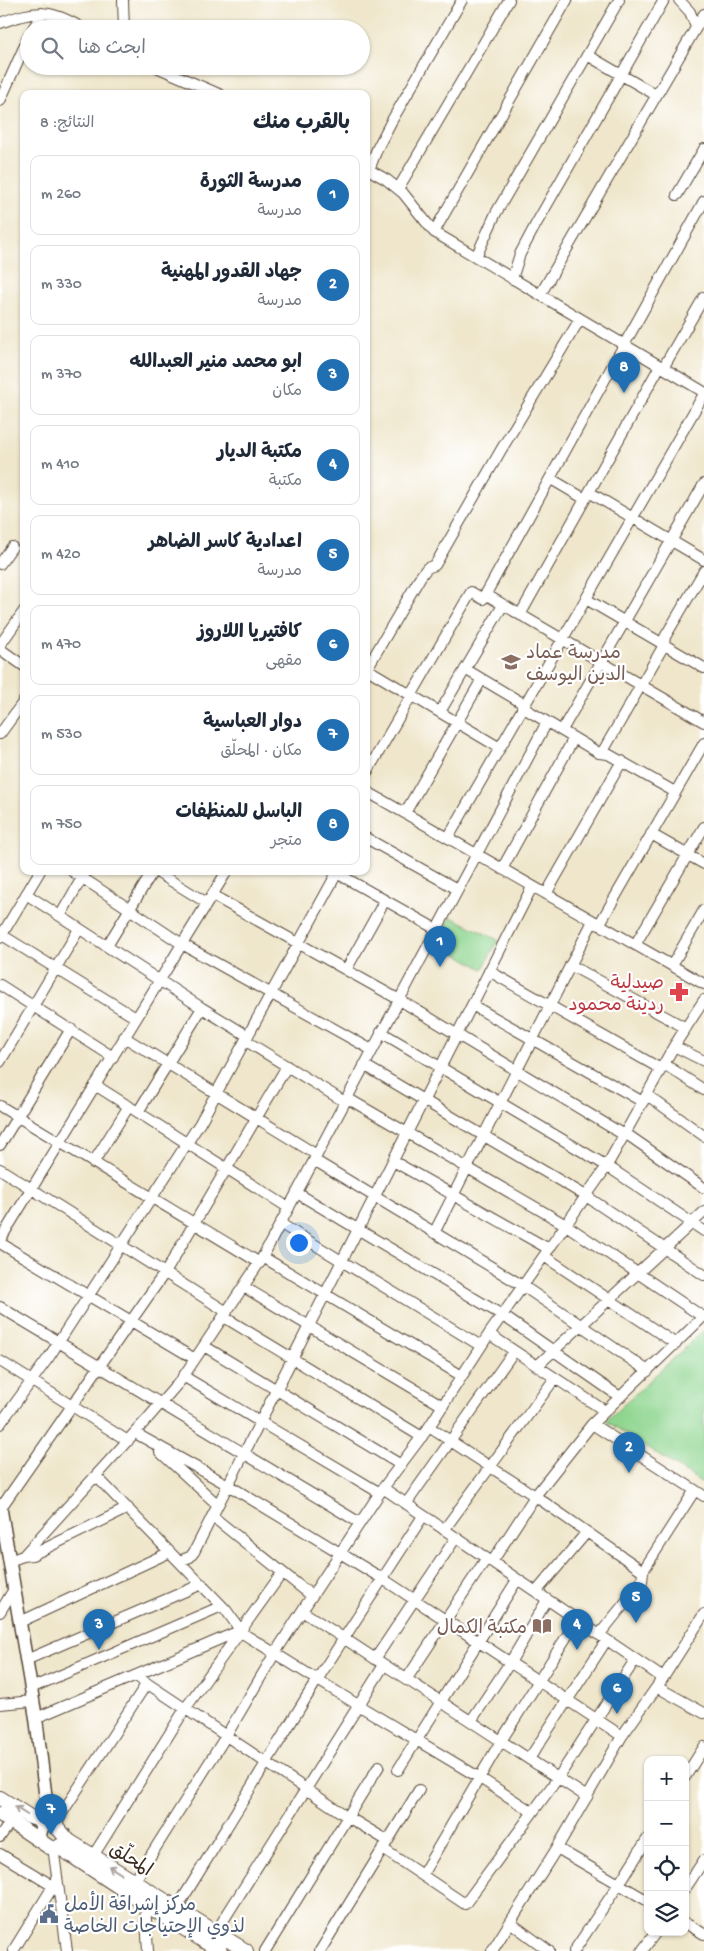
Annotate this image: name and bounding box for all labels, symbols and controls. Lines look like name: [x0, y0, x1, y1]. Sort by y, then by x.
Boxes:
search box: [20, 20, 370, 75]
icon: search: [38, 34, 66, 62]
text: ابحث هنا: [78, 38, 146, 61]
text: بالقرب منك: [253, 112, 350, 137]
text: النتائج: 8: [40, 115, 95, 134]
text: مدرسة الثورة: [200, 172, 302, 195]
text: 260 m: [41, 186, 81, 205]
text: 1: [330, 186, 336, 205]
text: مدرسة: [257, 203, 302, 222]
text: جهاد القدور المهنية: [161, 262, 302, 285]
text: 330 m: [41, 276, 82, 295]
text: 2: [329, 276, 337, 295]
text: مدرسة: [257, 293, 302, 312]
text: ابو محمد منير العبدالله: [129, 352, 302, 375]
pin: 8: [608, 352, 640, 393]
text: 370 m: [41, 366, 82, 385]
text: 3: [329, 366, 337, 385]
text: مكان: [272, 383, 302, 402]
text: مكتبة الديار: [217, 442, 302, 465]
text: 410 m: [41, 456, 79, 475]
text: 4: [329, 456, 337, 475]
text: مكتبة: [269, 473, 302, 492]
text: اعدادية كاسر الضاهر: [148, 532, 302, 555]
text: 420 m: [41, 546, 81, 565]
text: 5: [329, 546, 337, 565]
text: مدرسة: [257, 563, 302, 582]
text: كافتيريا اللاروز: [197, 622, 302, 645]
text: 470 m: [41, 636, 81, 655]
text: 6: [329, 636, 337, 655]
place label: مدرسة عماد الدين اليوسف: [526, 643, 626, 688]
school or university icon: مدرسة عماد الدين اليوسف: [500, 651, 522, 673]
text: مقهى: [265, 653, 302, 672]
text: دوار العباسية: [203, 712, 302, 735]
text: 530 m: [41, 726, 82, 745]
text: 7: [329, 726, 337, 745]
text: مكان · المحلّق: [220, 743, 302, 762]
text: الباسل للمنظفات: [176, 802, 302, 825]
text: 750 m: [41, 816, 82, 835]
text: 8: [329, 816, 337, 835]
text: متجر: [271, 833, 302, 852]
pin: 1: [424, 926, 456, 967]
place label: صيدلية ردينة محمود: [568, 973, 664, 1018]
pharmacy icon: صيدلية ردينة محمود: [668, 981, 690, 1003]
your location: [286, 1230, 312, 1256]
pin: 2: [613, 1432, 645, 1473]
pin: 5: [620, 1582, 652, 1623]
pin: 3: [83, 1609, 115, 1650]
pin: 4: [561, 1609, 593, 1650]
library icon: مكتبة الكمال: [531, 1615, 553, 1637]
place label: مكتبة الكمال: [437, 1618, 527, 1641]
pin: 6: [601, 1673, 633, 1714]
map controls: [644, 1756, 689, 1936]
button: +: [644, 1756, 689, 1801]
pin: 7: [35, 1794, 67, 1835]
button: −: [644, 1801, 689, 1846]
one-way arrow: [14, 1805, 28, 1815]
street label: المحلّق: [104, 1834, 159, 1883]
button: locate: [644, 1846, 689, 1891]
one-way arrow: [109, 1865, 123, 1875]
place label: مركز إشراقة الأمل لذوي الإحتياجات الخاصة: [64, 1891, 245, 1940]
button: layers: [644, 1891, 689, 1936]
public building icon: مركز إشراقة الأمل لذوي الإحتياجات الخاصة: [38, 1903, 60, 1925]

